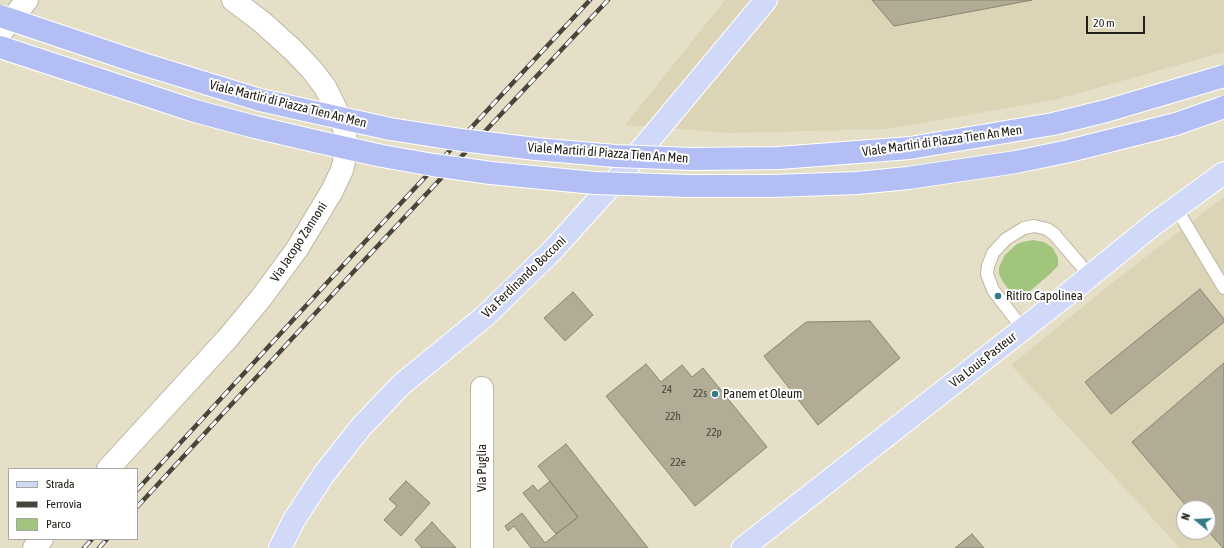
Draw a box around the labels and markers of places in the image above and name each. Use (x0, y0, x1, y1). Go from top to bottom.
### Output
place label: Ritiro Capolinea (1006, 288, 1083, 304)
marker: Ritiro Capolinea (993, 291, 1003, 301)
place label: Panem et Oleum (723, 386, 802, 402)
marker: Panem et Oleum (710, 389, 720, 399)

